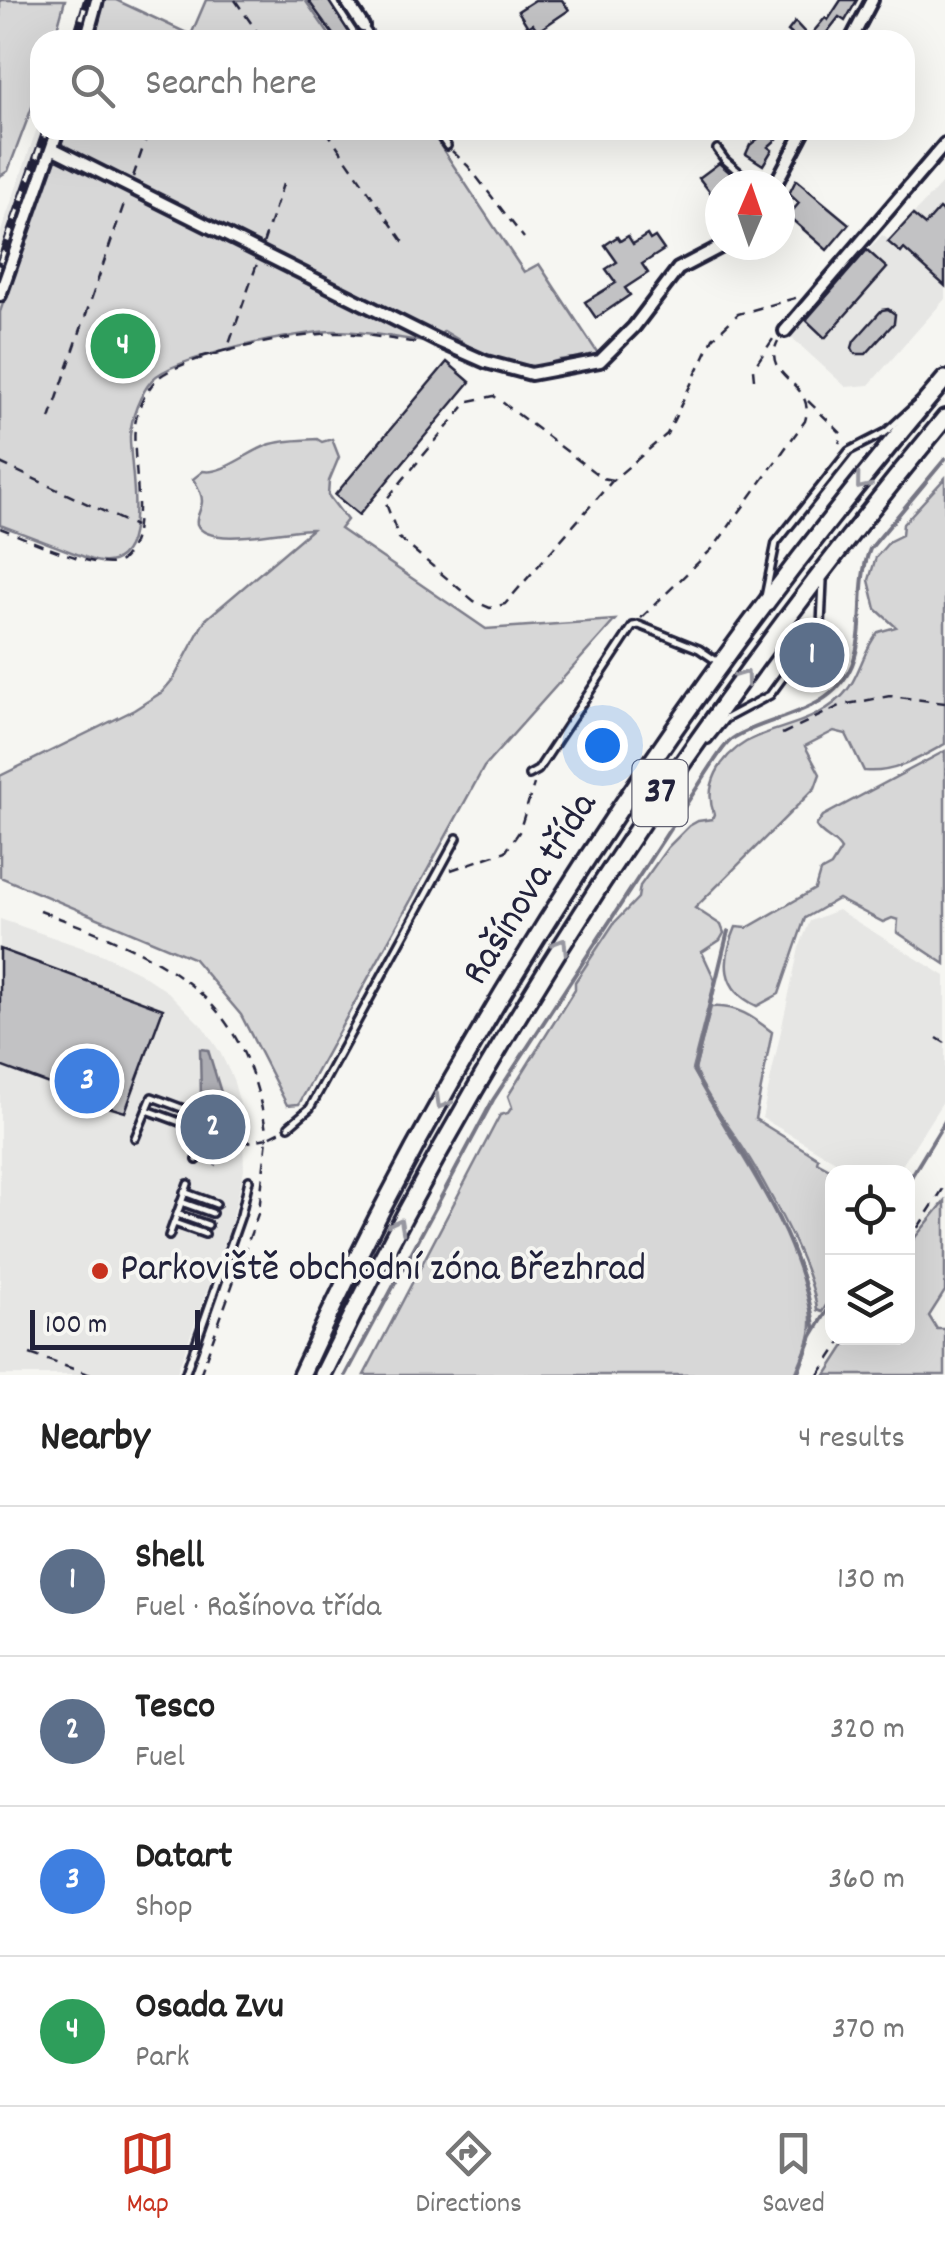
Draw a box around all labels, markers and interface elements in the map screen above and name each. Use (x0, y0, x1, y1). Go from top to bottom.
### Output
search box (30, 30, 915, 140)
icon: search (65, 58, 120, 113)
text: Search here (145, 58, 317, 113)
north arrow (705, 170, 795, 260)
pin: 4 (90, 308, 156, 384)
one-way arrow (856, 471, 874, 489)
pin: 1 (780, 618, 844, 692)
one-way arrow (732, 670, 750, 688)
your location (577, 720, 628, 771)
road number: 37 (632, 760, 688, 826)
street label: Rašínova třída (450, 781, 615, 998)
one-way arrow (549, 938, 568, 956)
pin: 3 (54, 1044, 120, 1118)
pin: 2 (180, 1090, 246, 1164)
one-way arrow (435, 1091, 454, 1109)
map controls (825, 1165, 915, 1345)
button: locate (825, 1165, 915, 1255)
one-way arrow (386, 1218, 405, 1236)
place label: Parkoviště obchodní zóna Březhrad (120, 1243, 646, 1300)
button: layers (825, 1255, 915, 1345)
marker: Parkoviště obchodní zóna Březhrad (89, 1260, 111, 1282)
scale bar (30, 1305, 200, 1350)
text: 100 m (45, 1307, 107, 1347)
text: Nearby (40, 1410, 150, 1470)
text: 4 results (798, 1417, 905, 1463)
text: Shell (135, 1531, 204, 1586)
text: 1 (69, 1558, 76, 1604)
text: 130 m (837, 1558, 905, 1604)
text: Fuel · Rašínova třída (135, 1586, 381, 1632)
text: Tesco (135, 1681, 215, 1736)
text: 2 (66, 1708, 79, 1754)
text: 320 m (830, 1708, 905, 1754)
text: Fuel (135, 1736, 185, 1782)
text: Datart (135, 1831, 232, 1886)
text: 3 (65, 1858, 80, 1904)
text: 360 m (828, 1858, 905, 1904)
text: Shop (135, 1886, 193, 1932)
text: Osada Zvu (135, 1981, 284, 2036)
text: 4 (66, 2008, 79, 2054)
text: 370 m (832, 2008, 905, 2054)
text: Park (135, 2036, 190, 2082)
tab: Map (120, 2126, 175, 2226)
tab: Directions (416, 2126, 522, 2226)
tab: Saved (762, 2126, 825, 2226)

